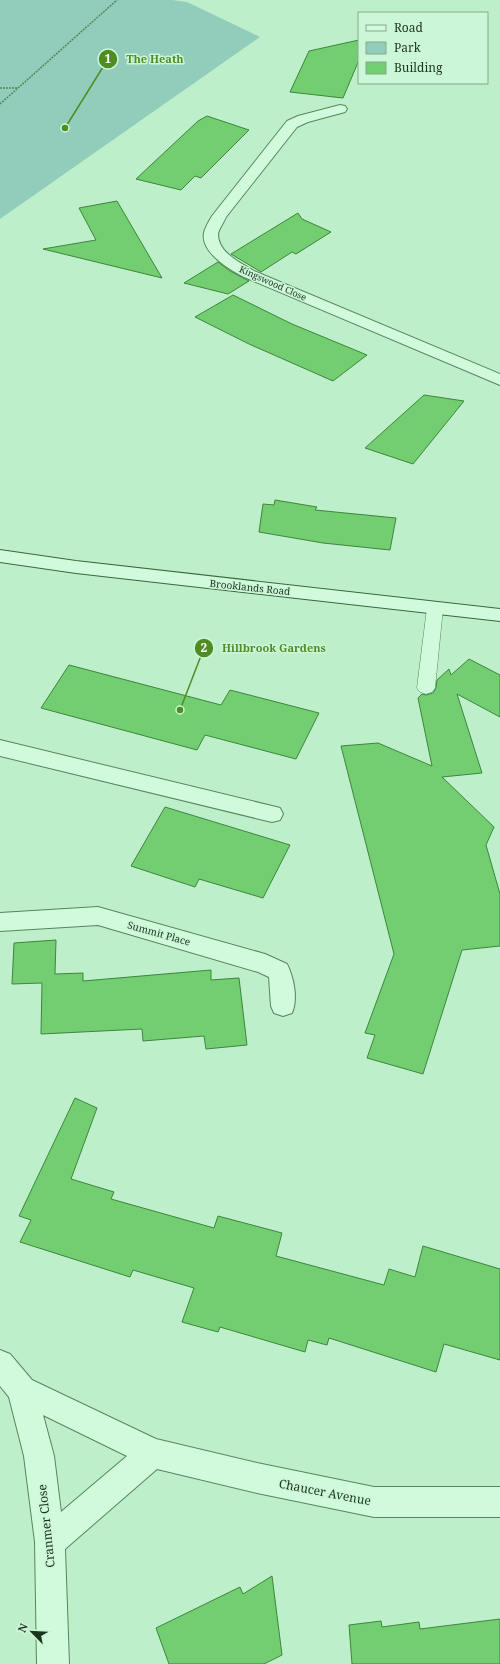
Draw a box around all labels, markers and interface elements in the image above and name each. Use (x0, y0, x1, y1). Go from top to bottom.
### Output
legend (358, 12, 488, 84)
text: Road (394, 19, 424, 36)
text: Park (394, 39, 422, 56)
callout: The Heath (98, 48, 192, 71)
text: 1 (105, 50, 112, 67)
text: The Heath (126, 51, 184, 66)
text: Building (394, 59, 443, 76)
street label: Kingswood Close (237, 262, 309, 304)
street label: Brooklands Road (209, 576, 291, 598)
callout: Hillbrook Gardens (194, 637, 334, 660)
text: 2 (201, 639, 208, 656)
text: Hillbrook Gardens (222, 640, 326, 655)
street label: Summit Place (126, 917, 192, 949)
street label: Chaucer Avenue (278, 1475, 372, 1509)
street label: Cranmer Close (33, 1484, 59, 1568)
north arrow (12, 1612, 52, 1652)
text: N (14, 1620, 31, 1635)

